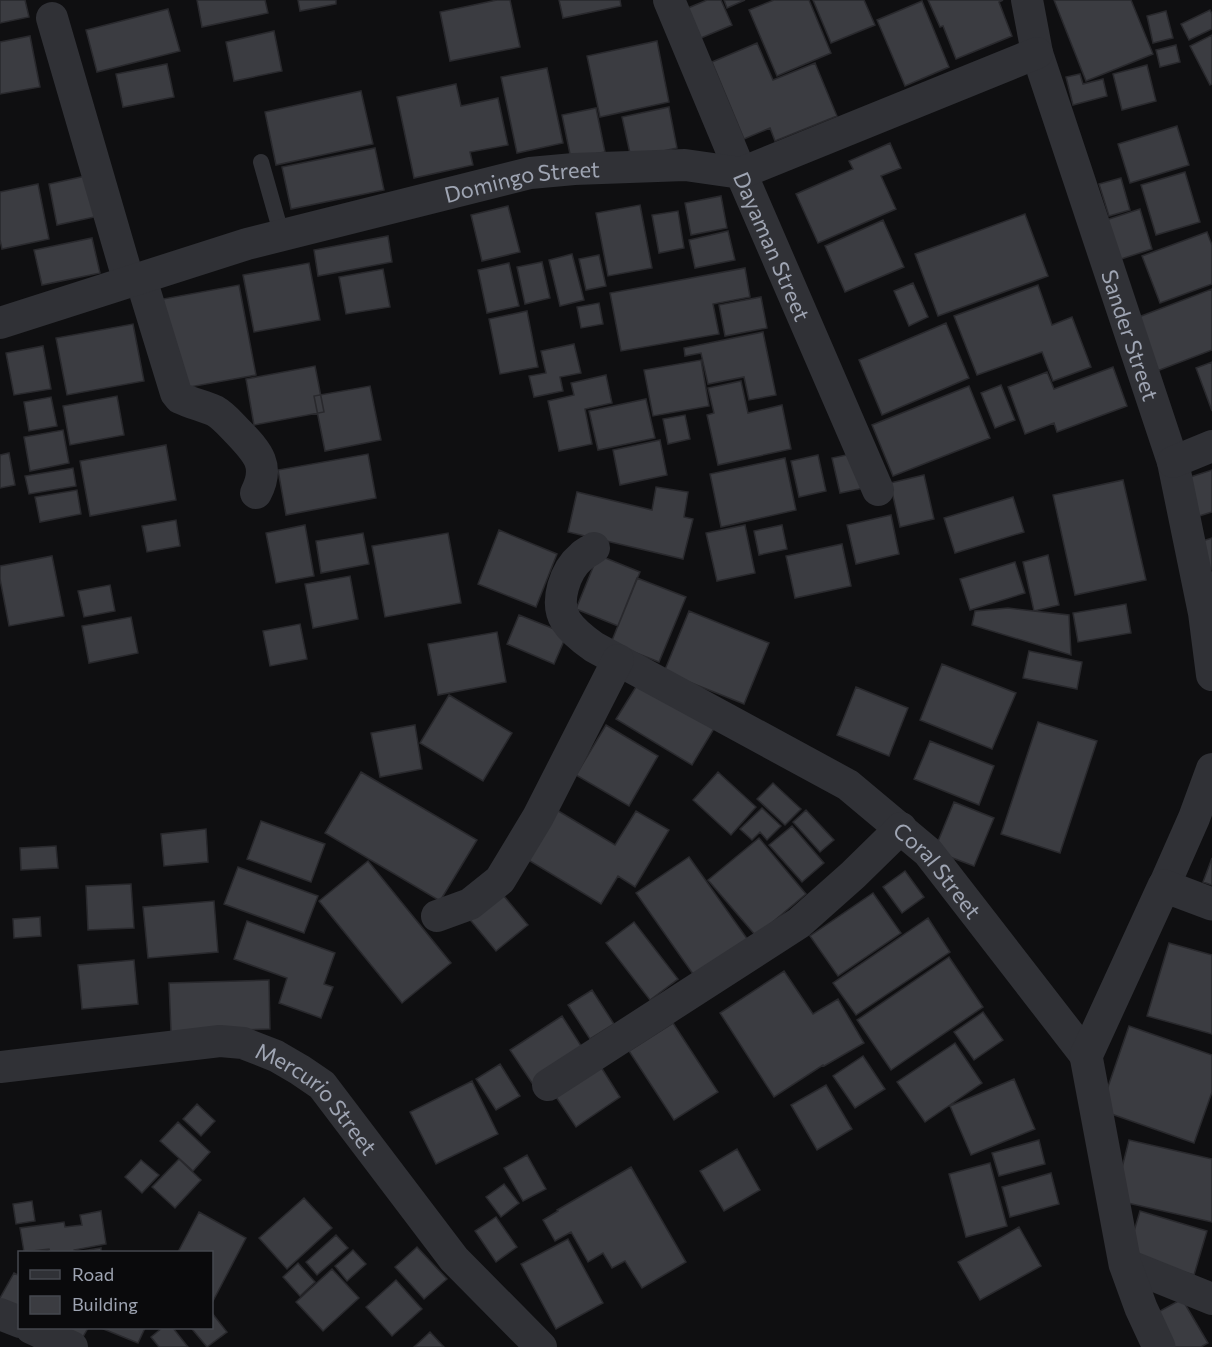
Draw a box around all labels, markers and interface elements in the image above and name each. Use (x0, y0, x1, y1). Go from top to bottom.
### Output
street label: Domingo Street (441, 155, 600, 208)
street label: Dayaman Street (728, 167, 817, 325)
street label: Sander Street (1096, 266, 1165, 404)
street label: Coral Street (888, 816, 988, 924)
street label: Mercurio Street (252, 1036, 383, 1160)
legend (18, 1251, 213, 1329)
text: Road (72, 1263, 114, 1285)
text: Building (72, 1293, 138, 1315)

